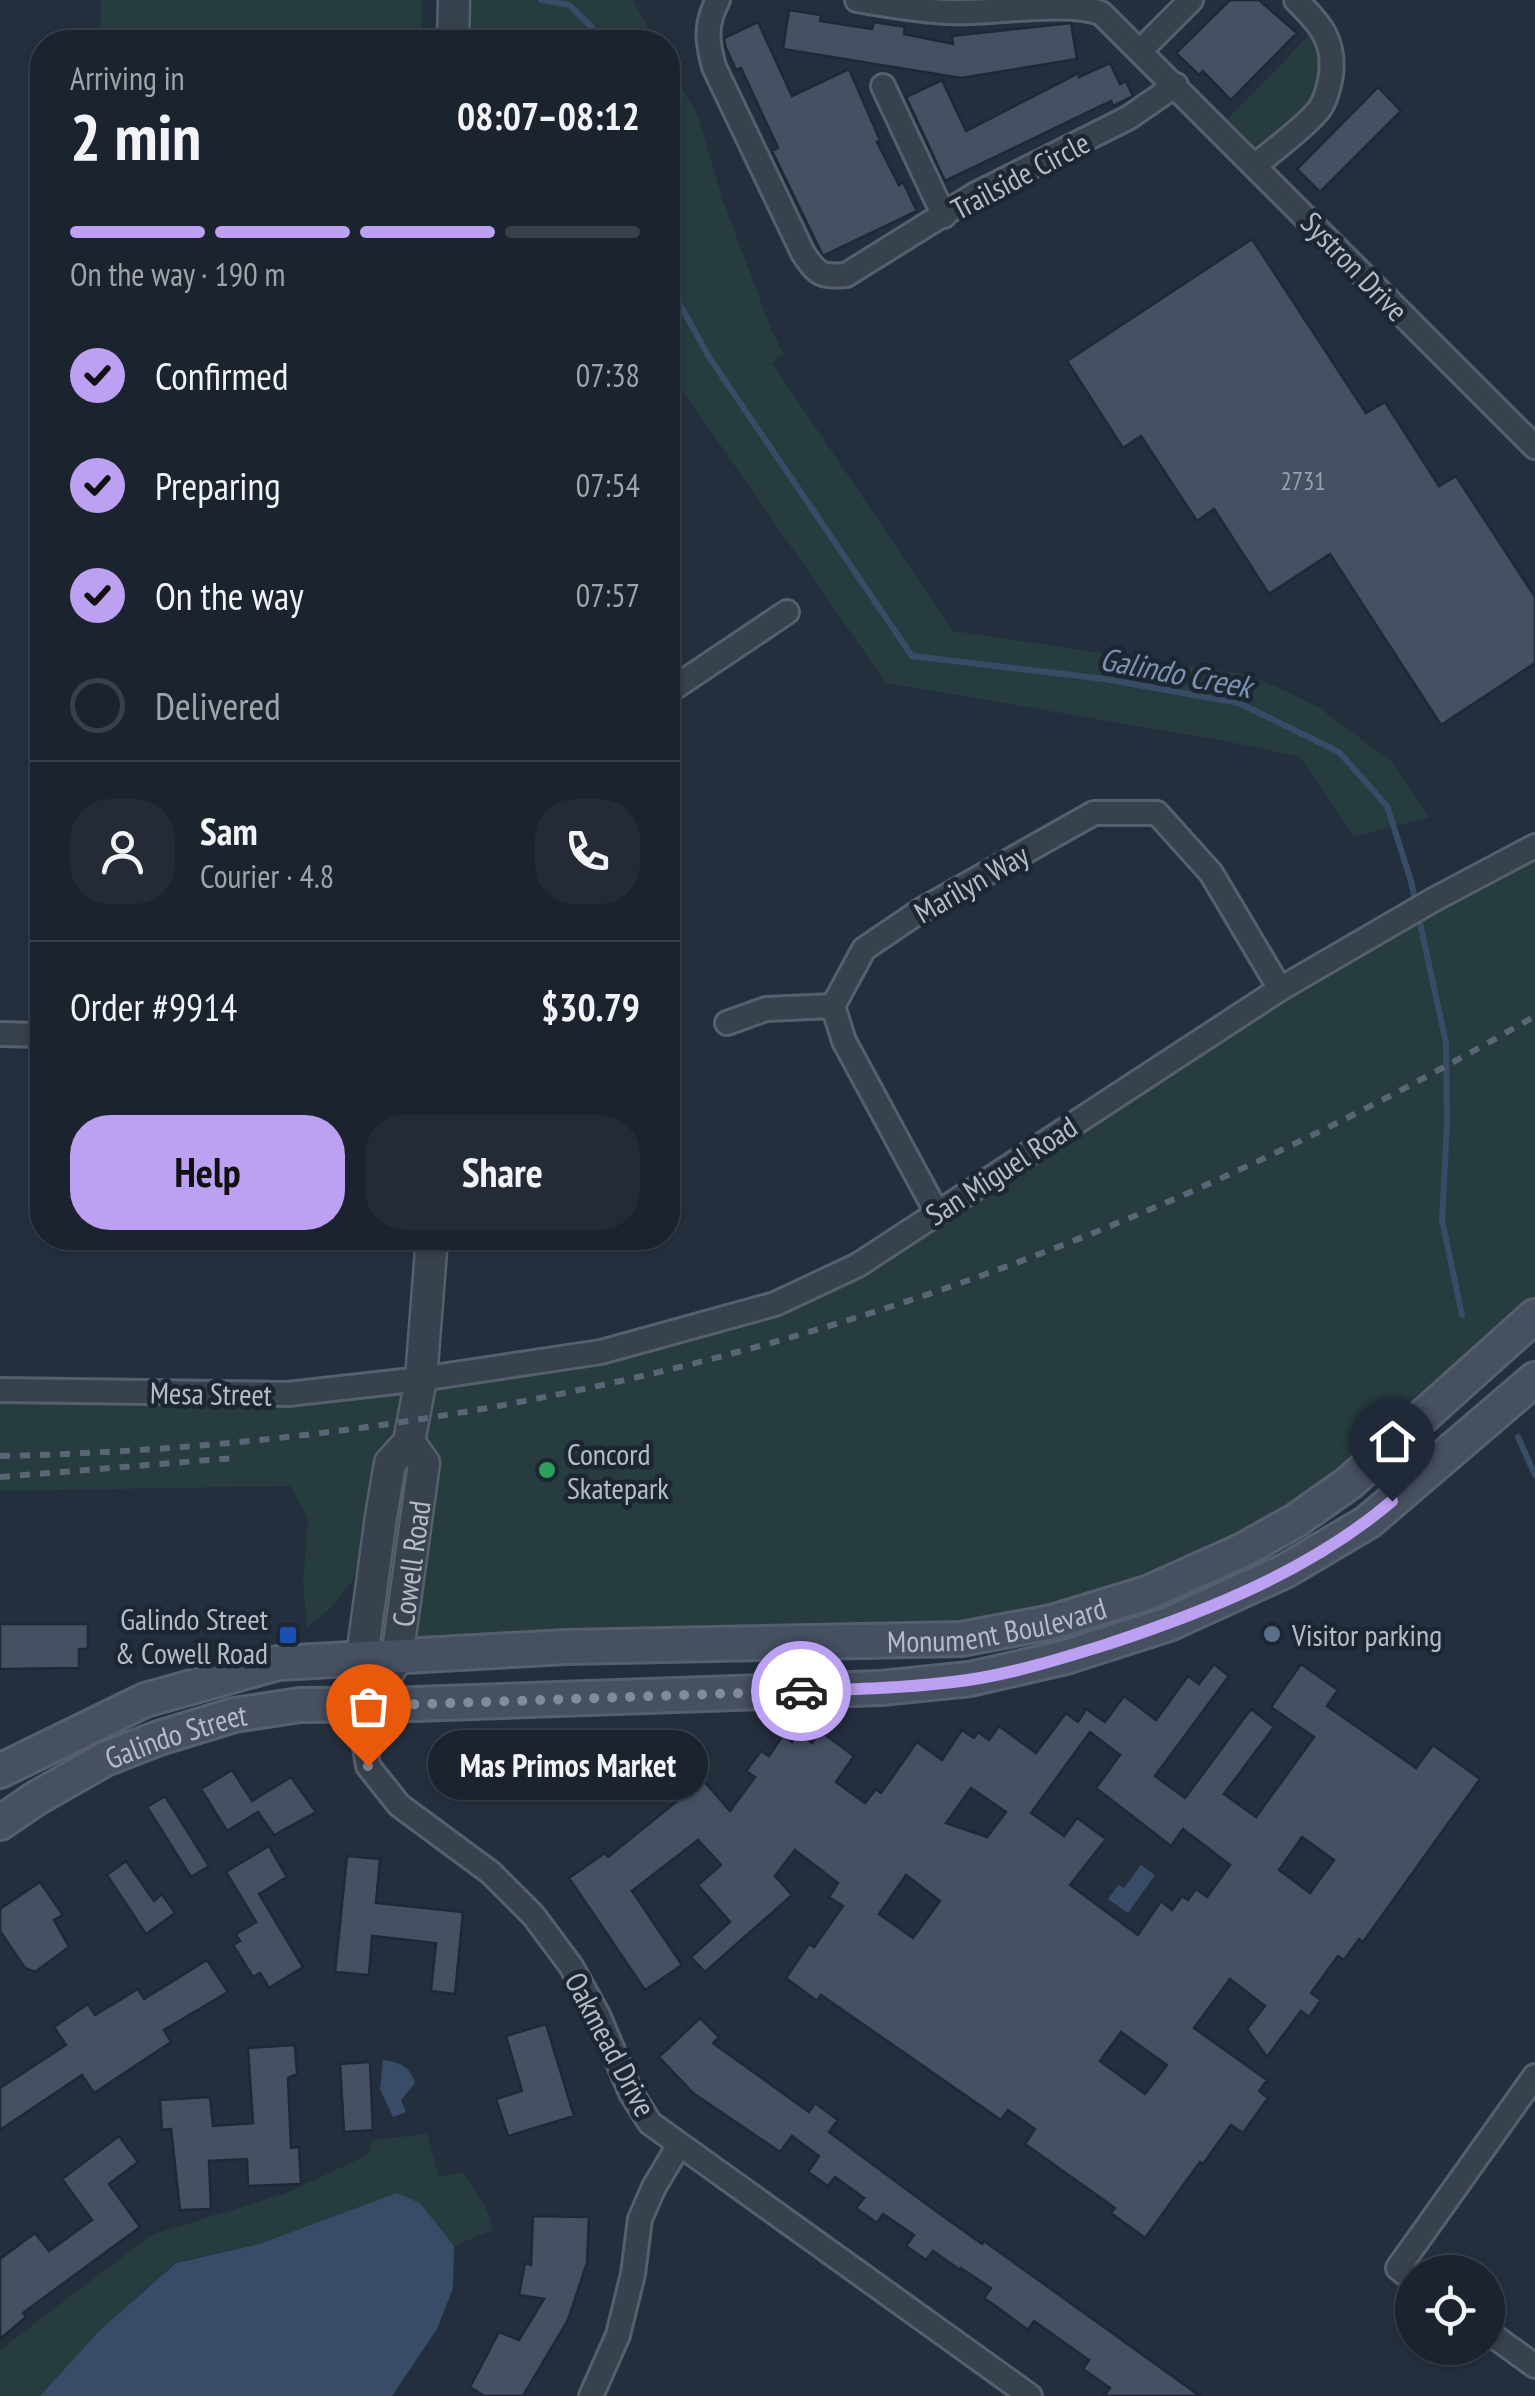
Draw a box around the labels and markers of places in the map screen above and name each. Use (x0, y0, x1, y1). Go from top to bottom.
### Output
pin (1350, 1399, 1435, 1502)
place label: Concord Skatepark (567, 1434, 669, 1507)
marker: Concord Skatepark (536, 1459, 558, 1481)
place label: Galindo Street & Cowell Road (115, 1599, 269, 1672)
place label: Visitor parking (1291, 1615, 1442, 1654)
marker: Visitor parking (1261, 1623, 1283, 1645)
marker: Galindo Street & Cowell Road (277, 1624, 299, 1646)
pin (326, 1664, 411, 1767)
callout: Mas Primos Market (428, 1731, 708, 1801)

